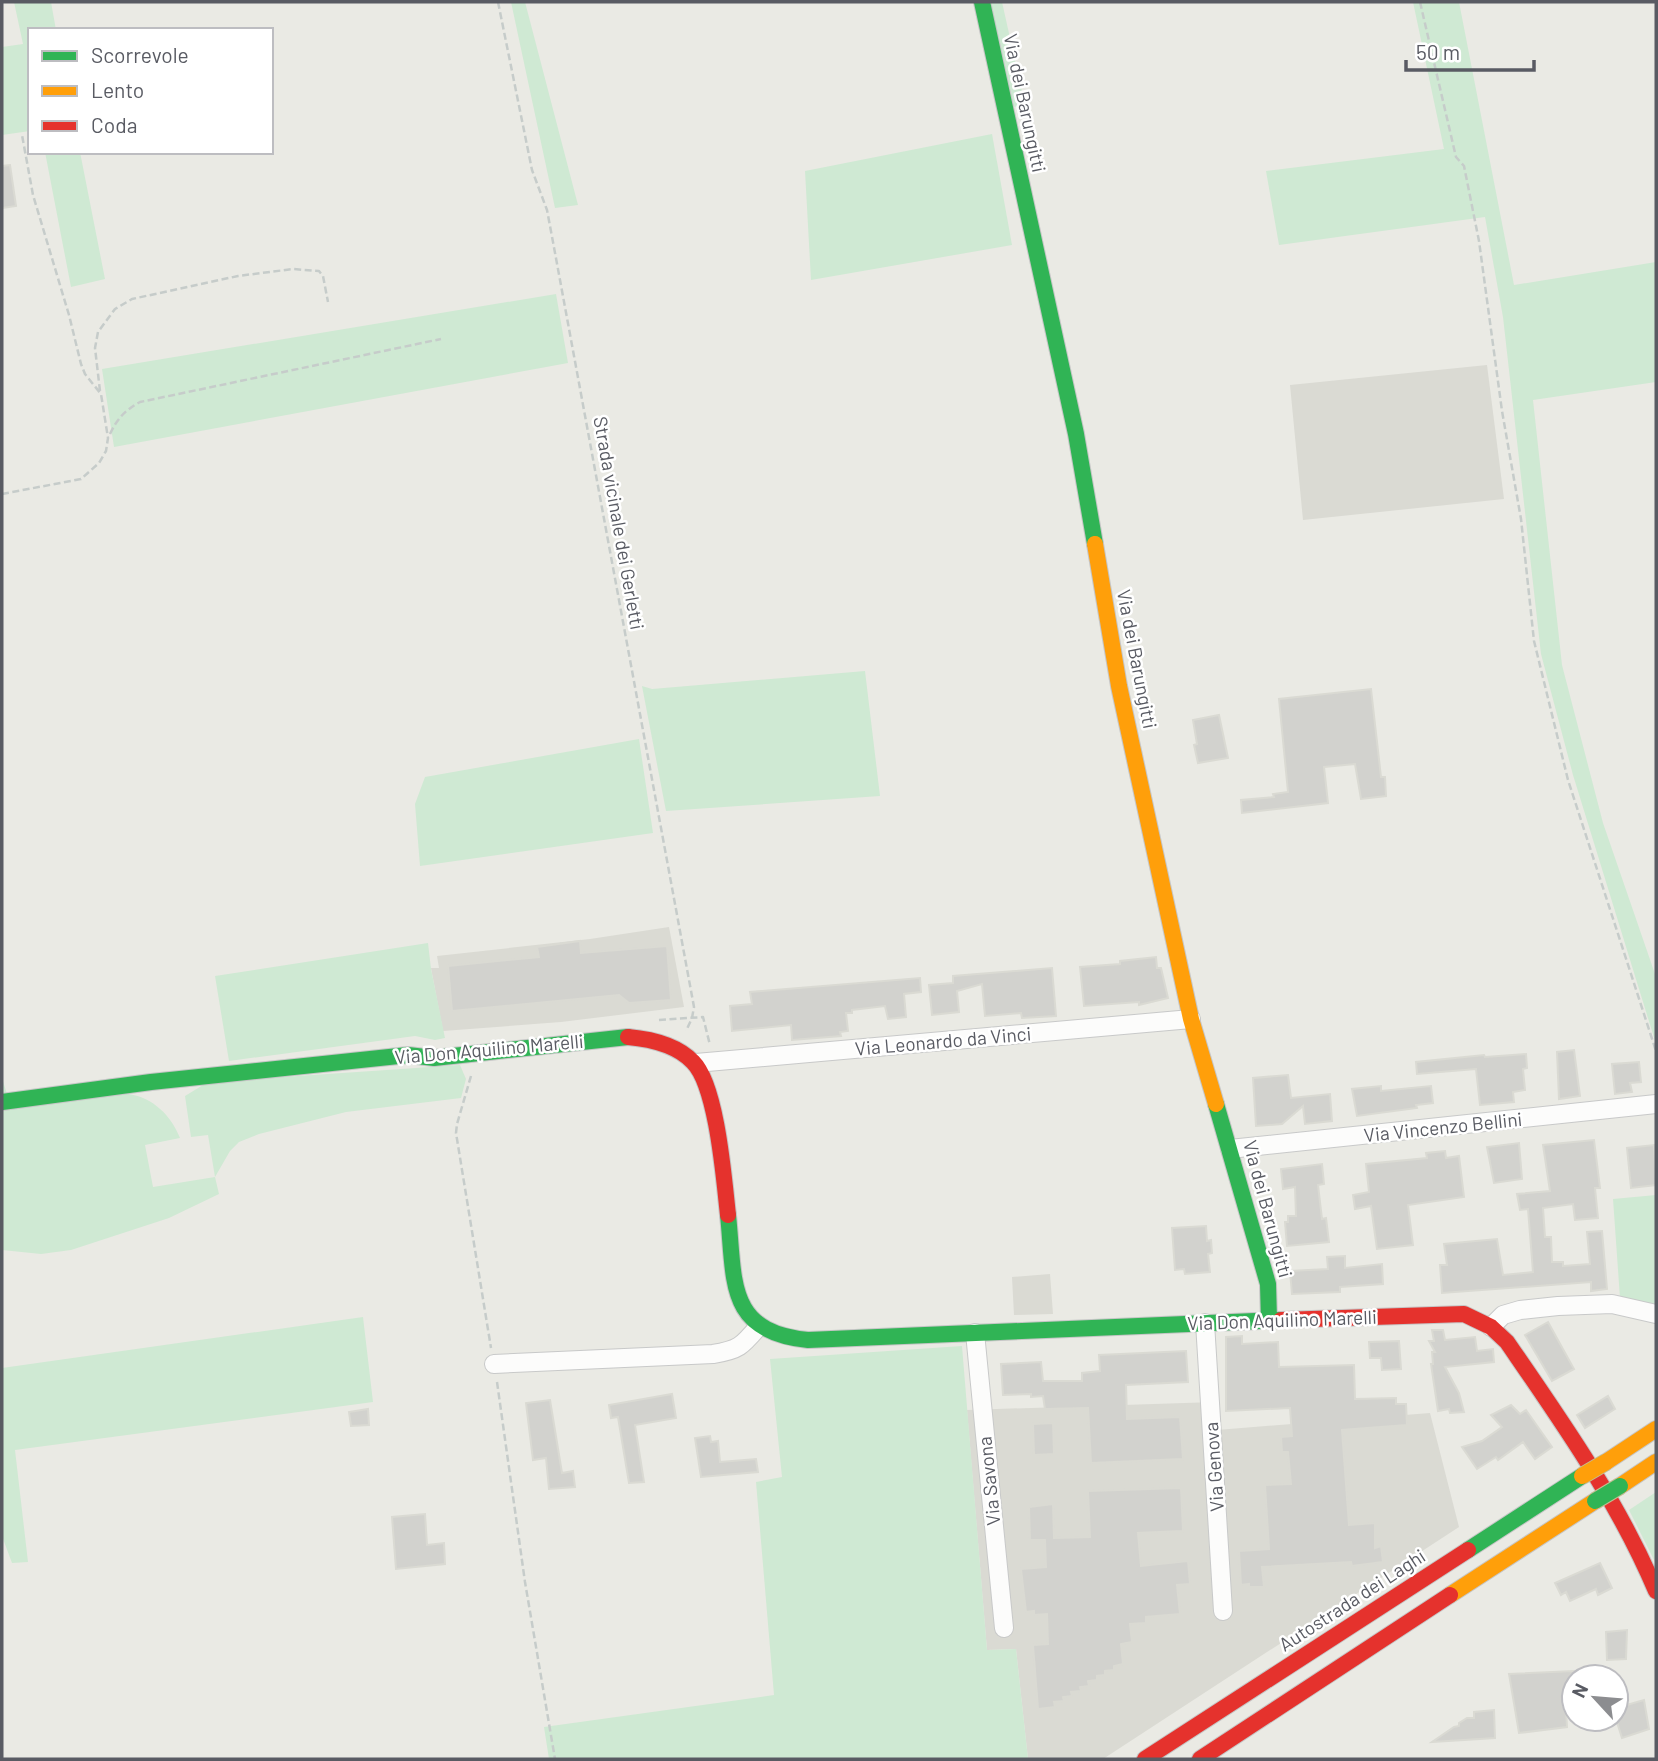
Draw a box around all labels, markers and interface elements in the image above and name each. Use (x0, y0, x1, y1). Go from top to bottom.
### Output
legend (28, 28, 273, 154)
scale bar (1406, 28, 1534, 72)
street label: Via dei Barungitti (1000, 31, 1051, 174)
text: 50 m (1416, 39, 1460, 64)
text: Scorrevole (91, 42, 189, 67)
text: Lento (91, 77, 144, 102)
text: Coda (91, 112, 137, 137)
street label: Strada vicinale dei Gerletti (589, 414, 650, 631)
street label: Via dei Barungitti (1113, 587, 1162, 730)
street label: Via Leonardo da Vinci (854, 1021, 1032, 1060)
street label: Via Don Aquilino Marelli (393, 1029, 584, 1068)
street label: Via Vincenzo Bellini (1363, 1107, 1523, 1146)
street label: Via dei Barungitti (1239, 1138, 1298, 1280)
street label: Via Don Aquilino Marelli (1187, 1305, 1377, 1334)
street label: Via Genova (1199, 1421, 1228, 1513)
street label: Via Savona (972, 1435, 1005, 1527)
street label: Autostrada dei Laghi (1274, 1544, 1429, 1656)
north arrow (1560, 1663, 1630, 1733)
text: N (1566, 1680, 1592, 1701)

